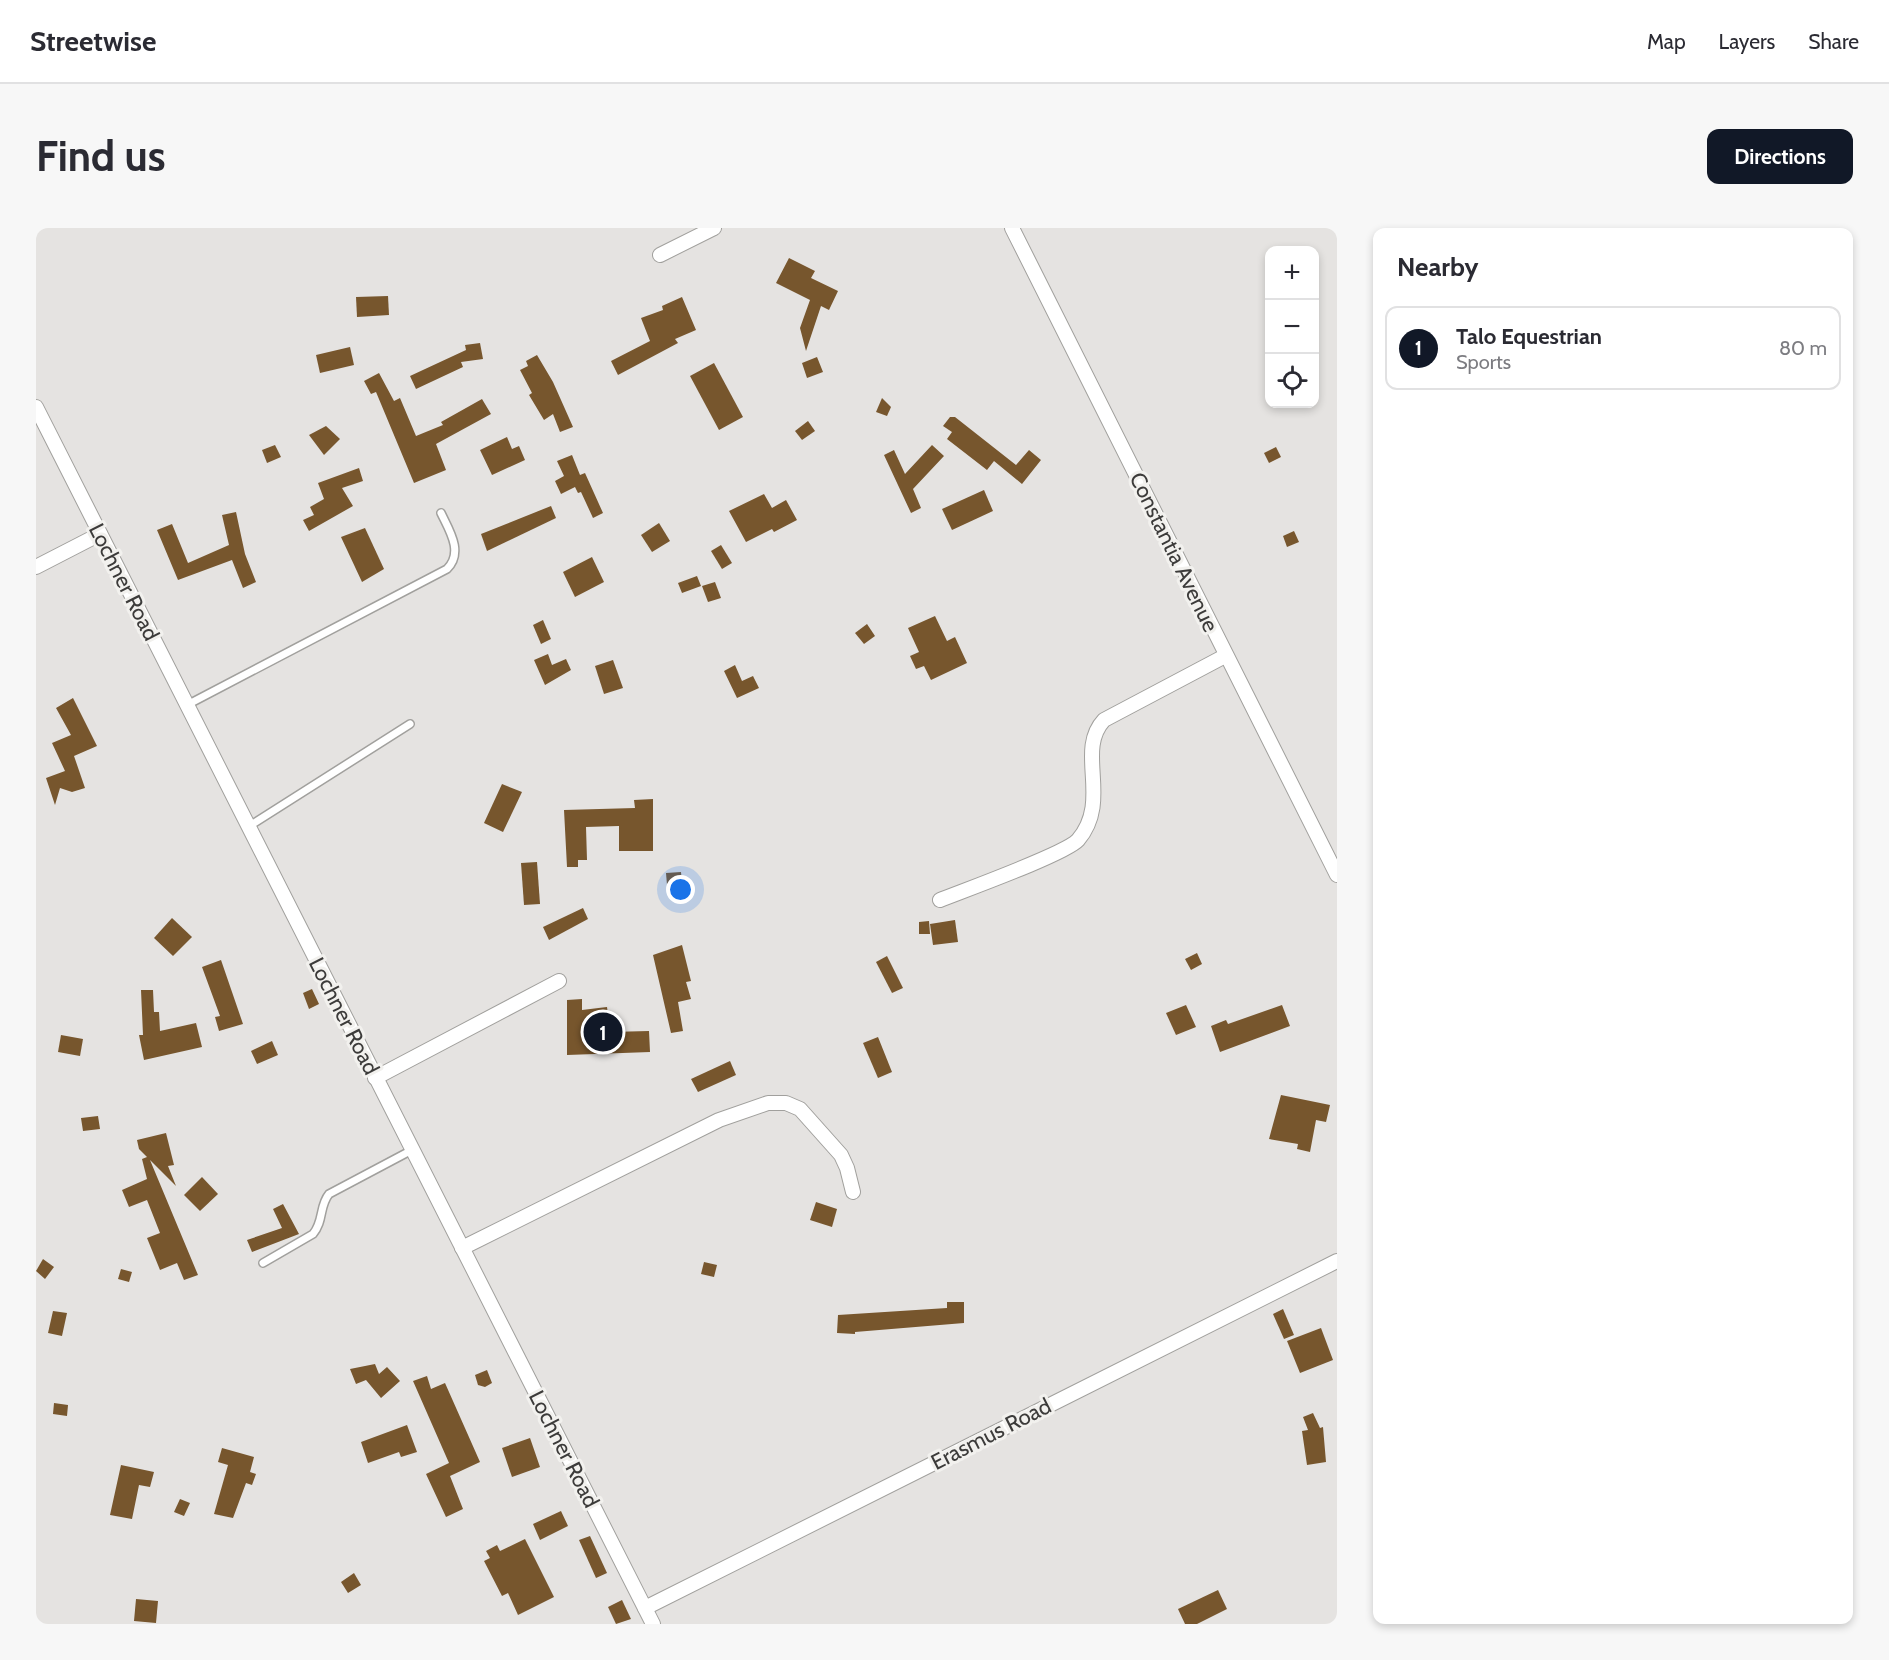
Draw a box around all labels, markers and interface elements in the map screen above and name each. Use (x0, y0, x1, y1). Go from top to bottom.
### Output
text: Streetwise (30, 24, 156, 58)
text: Map (1647, 29, 1686, 54)
text: Layers (1719, 29, 1775, 54)
text: Share (1808, 29, 1859, 54)
button: Directions (1707, 129, 1853, 184)
text: Find us (36, 130, 165, 182)
map controls (1265, 246, 1319, 408)
button: + (1265, 246, 1319, 300)
text: Nearby (1397, 251, 1478, 283)
button: − (1265, 300, 1319, 354)
text: Talo Equestrian (1456, 323, 1602, 350)
text: 1 (1415, 336, 1422, 360)
text: 80 m (1779, 336, 1827, 360)
text: Sports (1456, 350, 1511, 374)
button: locate (1265, 354, 1319, 408)
street label: Constantia Avenue (1124, 468, 1224, 636)
street label: Lochner Road (83, 519, 165, 645)
your location (666, 875, 695, 904)
street label: Lochner Road (303, 953, 385, 1079)
pin: 1 (584, 1010, 622, 1054)
street label: Lochner Road (523, 1386, 605, 1512)
street label: Erasmus Road (926, 1392, 1056, 1476)

